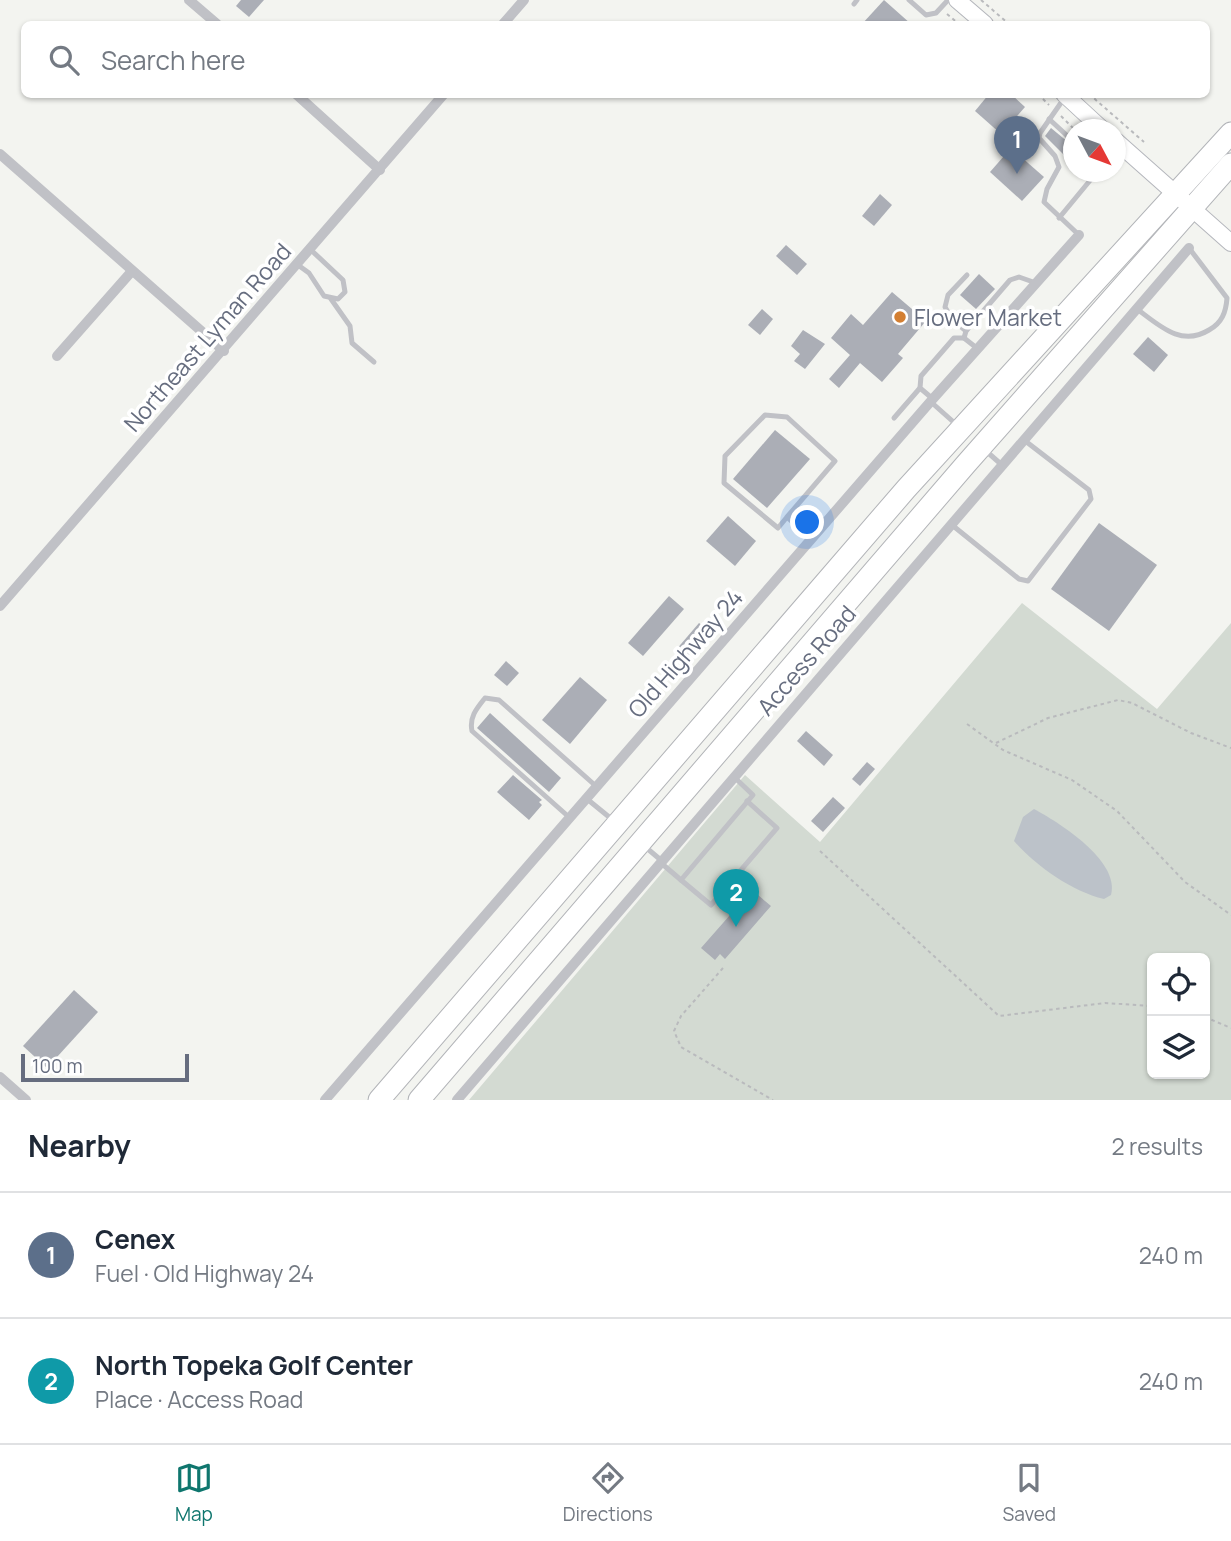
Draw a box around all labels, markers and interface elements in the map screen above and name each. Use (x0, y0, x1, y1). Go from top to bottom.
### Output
search box (21, 21, 1210, 98)
icon: search (45, 41, 83, 79)
text: Search here (101, 42, 246, 78)
pin: 1 (994, 116, 1040, 174)
north arrow (1063, 119, 1126, 182)
street label: Northeast Lyman Road (116, 236, 298, 438)
place label: Flower Market (914, 301, 1062, 333)
marker: Flower Market (892, 309, 908, 325)
your location (790, 505, 824, 539)
street label: Old Highway 24 (620, 582, 750, 724)
street label: Access Road (749, 598, 863, 722)
pin: 2 (713, 869, 759, 927)
map controls (1147, 953, 1210, 1079)
button: locate (1147, 953, 1210, 1016)
button: layers (1147, 1016, 1210, 1079)
scale bar (21, 1051, 189, 1083)
text: 100 m (32, 1053, 83, 1079)
text: Nearby (28, 1125, 131, 1166)
text: 2 results (1111, 1130, 1203, 1162)
text: Cenex (95, 1221, 175, 1257)
text: 1 (46, 1239, 56, 1271)
text: 240 m (1139, 1239, 1203, 1271)
text: Fuel · Old Highway 24 (95, 1257, 314, 1289)
text: North Topeka Golf Center (95, 1347, 413, 1383)
text: 2 (44, 1365, 58, 1397)
text: 240 m (1139, 1365, 1203, 1397)
text: Place · Access Road (95, 1383, 303, 1415)
tab: Map (175, 1459, 213, 1527)
tab: Directions (563, 1459, 653, 1527)
tab: Saved (1003, 1459, 1056, 1527)

